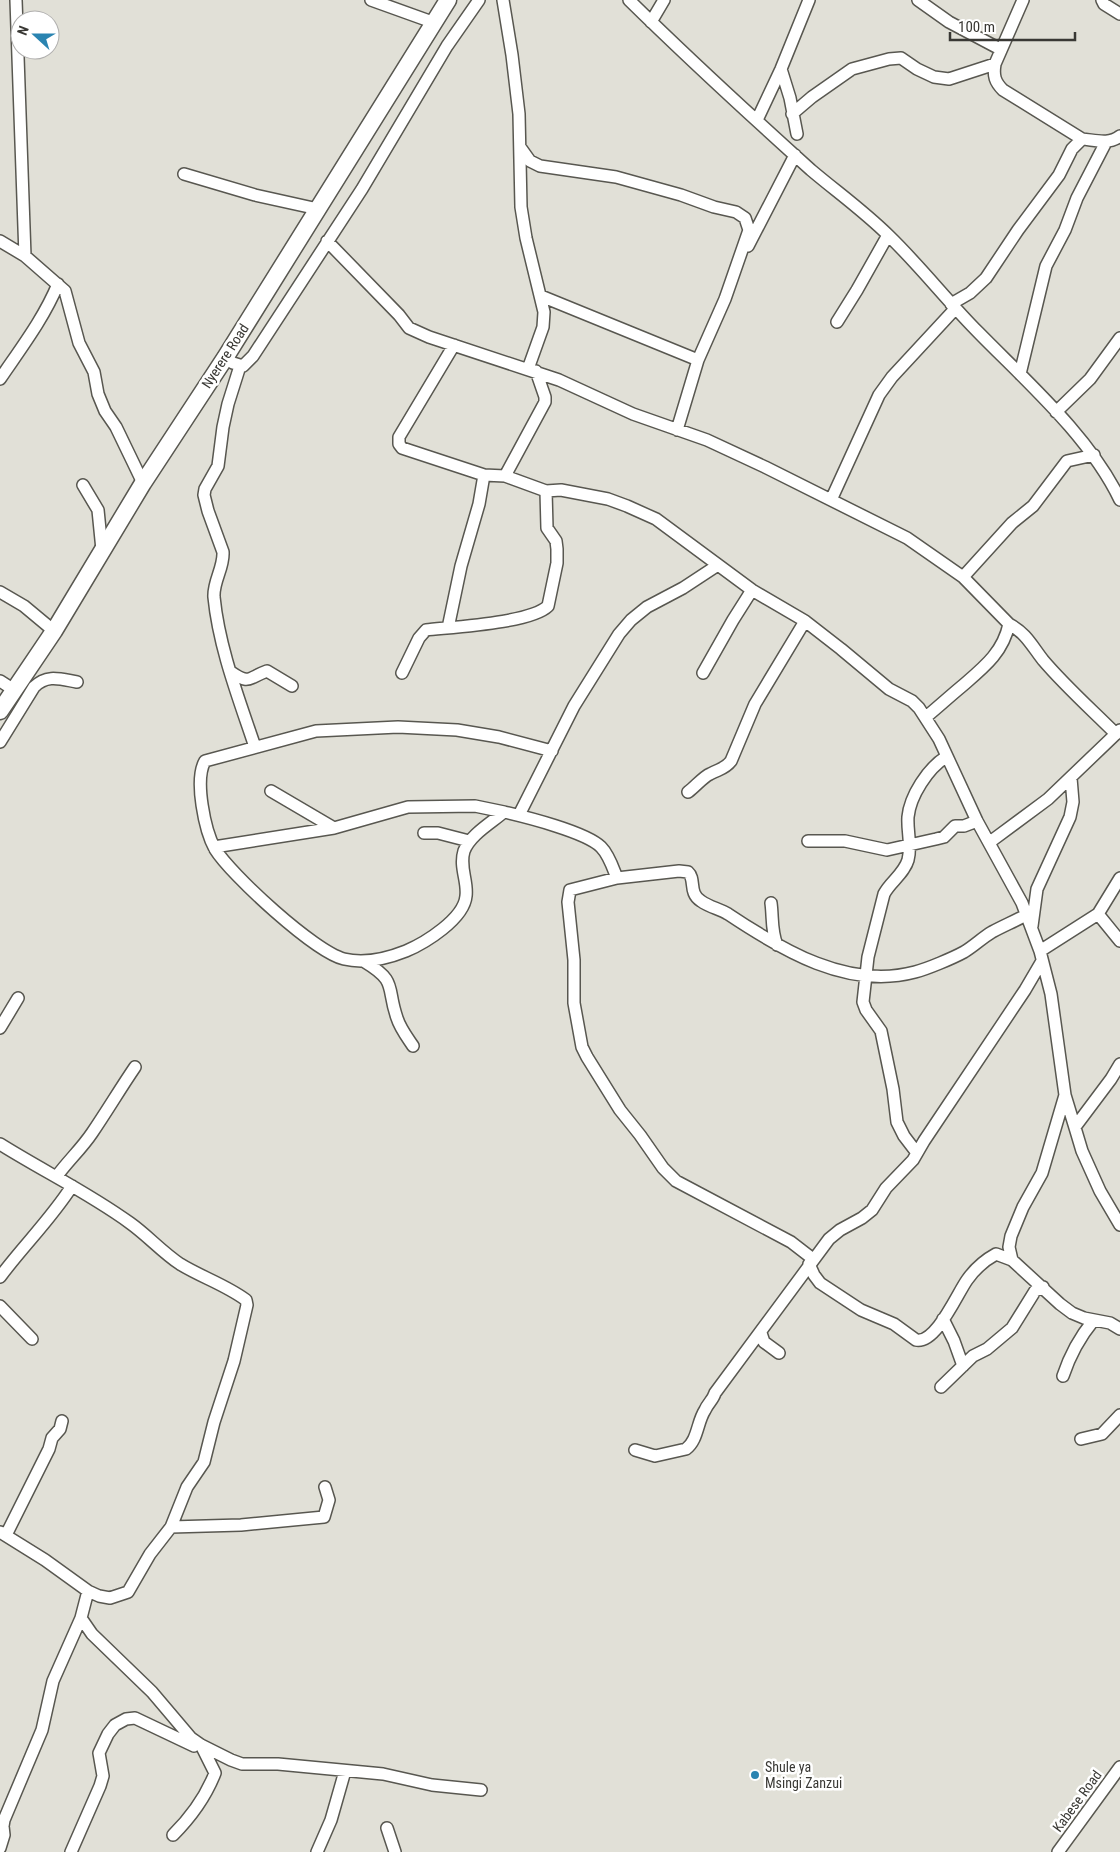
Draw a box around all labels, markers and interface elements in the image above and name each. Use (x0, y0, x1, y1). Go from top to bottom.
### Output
north arrow (10, 10, 60, 60)
scale bar (950, 10, 1075, 42)
text: 100 m (958, 18, 995, 36)
text: N (14, 23, 32, 37)
street label: Nyerere Road (198, 321, 252, 391)
place label: Shule ya Msingi Zanzui (765, 1759, 842, 1791)
street label: Kabese Road (1049, 1767, 1105, 1835)
marker: Shule ya Msingi Zanzui (749, 1769, 761, 1781)

